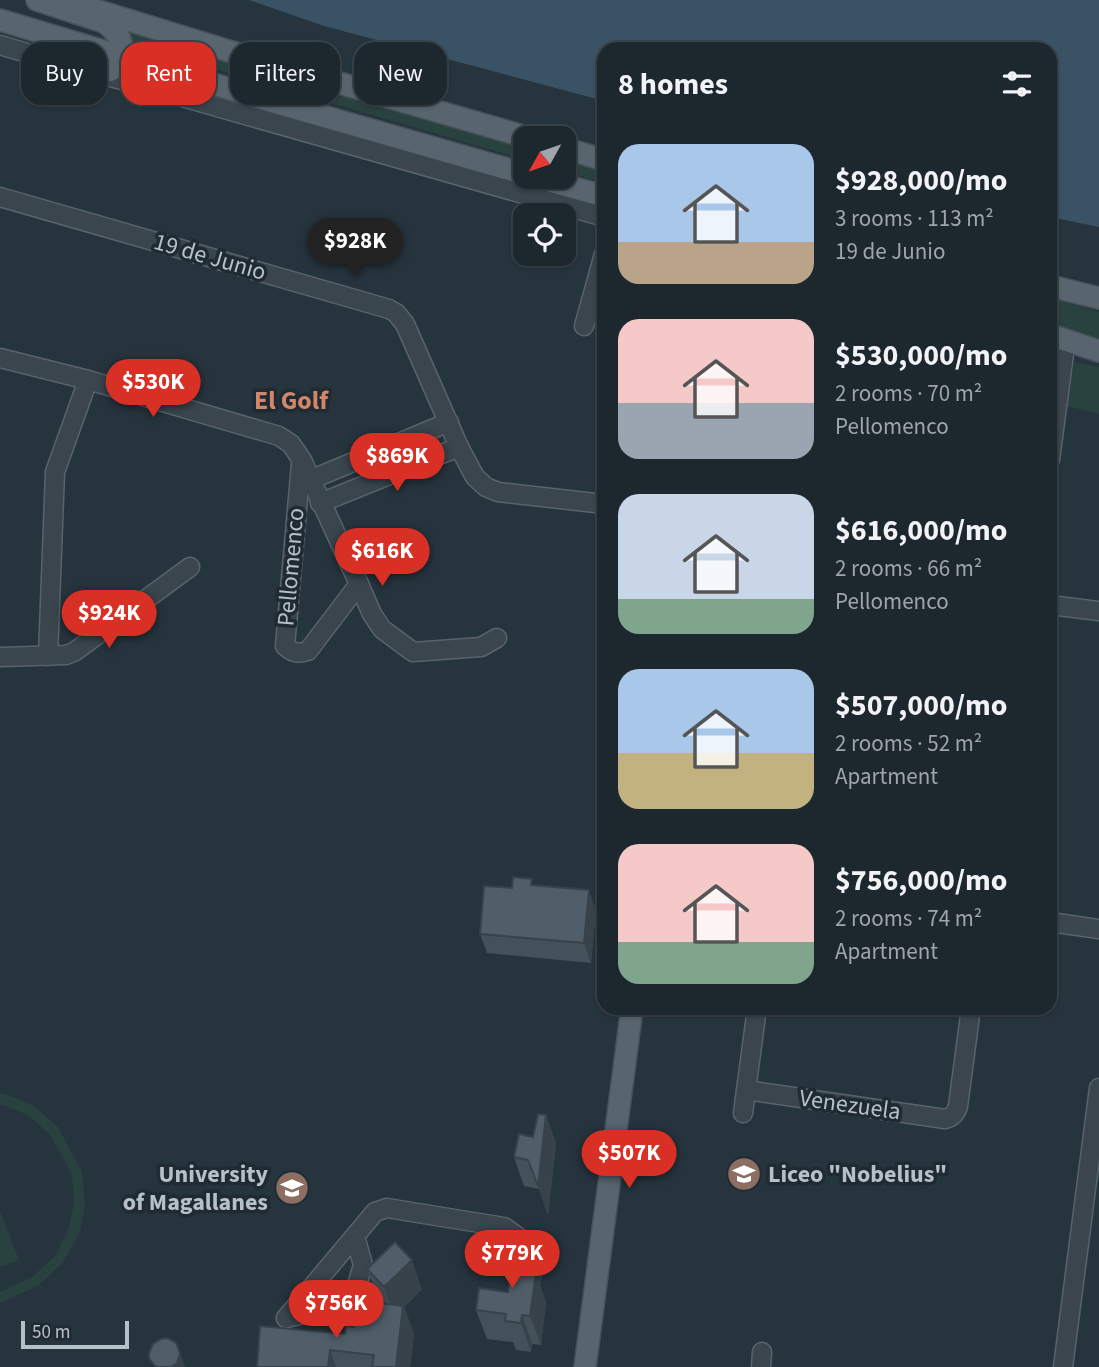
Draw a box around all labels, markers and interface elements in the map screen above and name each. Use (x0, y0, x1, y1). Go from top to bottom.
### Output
chip: Buy (21, 42, 107, 105)
chip: Rent (121, 42, 216, 105)
chip: Filters (230, 42, 340, 105)
chip: New (354, 42, 447, 105)
text: 8 homes (618, 63, 728, 106)
icon: filters (998, 65, 1036, 103)
north arrow (513, 126, 576, 189)
map controls (513, 126, 576, 266)
text: $928,000/mo (835, 159, 1007, 202)
icon: home (674, 172, 758, 256)
text: 3 rooms · 113 m² (835, 202, 994, 235)
button: locate (513, 203, 576, 266)
pin: $928K (306, 218, 404, 278)
street label: 19 de Junio (150, 224, 270, 290)
text: $928K (324, 224, 386, 257)
text: 19 de Junio (835, 235, 945, 268)
text: $530,000/mo (835, 334, 1007, 377)
icon: home (674, 347, 758, 431)
pin: $530K (104, 360, 202, 419)
text: $530K (122, 365, 184, 398)
text: 2 rooms · 70 m² (835, 377, 982, 410)
district label: El Golf (254, 382, 329, 419)
text: Pellomenco (835, 410, 949, 443)
pin: $869K (348, 434, 446, 493)
text: $869K (366, 439, 428, 472)
street label: Pellomenco (268, 506, 314, 628)
text: $616,000/mo (835, 509, 1007, 552)
icon: home (674, 522, 758, 606)
pin: $616K (333, 528, 431, 588)
text: $616K (351, 534, 413, 567)
text: 2 rooms · 66 m² (835, 552, 982, 585)
text: Pellomenco (835, 585, 949, 618)
pin: $924K (60, 590, 158, 650)
text: $924K (78, 596, 140, 629)
text: $507,000/mo (835, 684, 1007, 727)
icon: home (674, 697, 758, 781)
text: 2 rooms · 52 m² (835, 727, 982, 760)
text: Apartment (835, 760, 938, 793)
text: $756,000/mo (835, 859, 1007, 902)
icon: home (674, 872, 758, 956)
text: 2 rooms · 74 m² (835, 902, 982, 935)
text: Apartment (835, 935, 938, 968)
street label: Venezuela (797, 1081, 903, 1129)
pin: $507K (580, 1130, 678, 1190)
text: $507K (598, 1136, 660, 1169)
school or university icon: Liceo "Nobelius" (725, 1155, 763, 1193)
place label: University of Magallanes (123, 1157, 268, 1220)
place label: Liceo "Nobelius" (768, 1157, 947, 1192)
school or university icon: University of Magallanes (273, 1169, 311, 1207)
pin: $779K (463, 1230, 561, 1290)
text: $779K (481, 1236, 543, 1269)
pin: $756K (287, 1280, 385, 1340)
text: $756K (305, 1286, 367, 1319)
scale bar (21, 1318, 130, 1350)
text: 50 m (32, 1319, 70, 1346)

